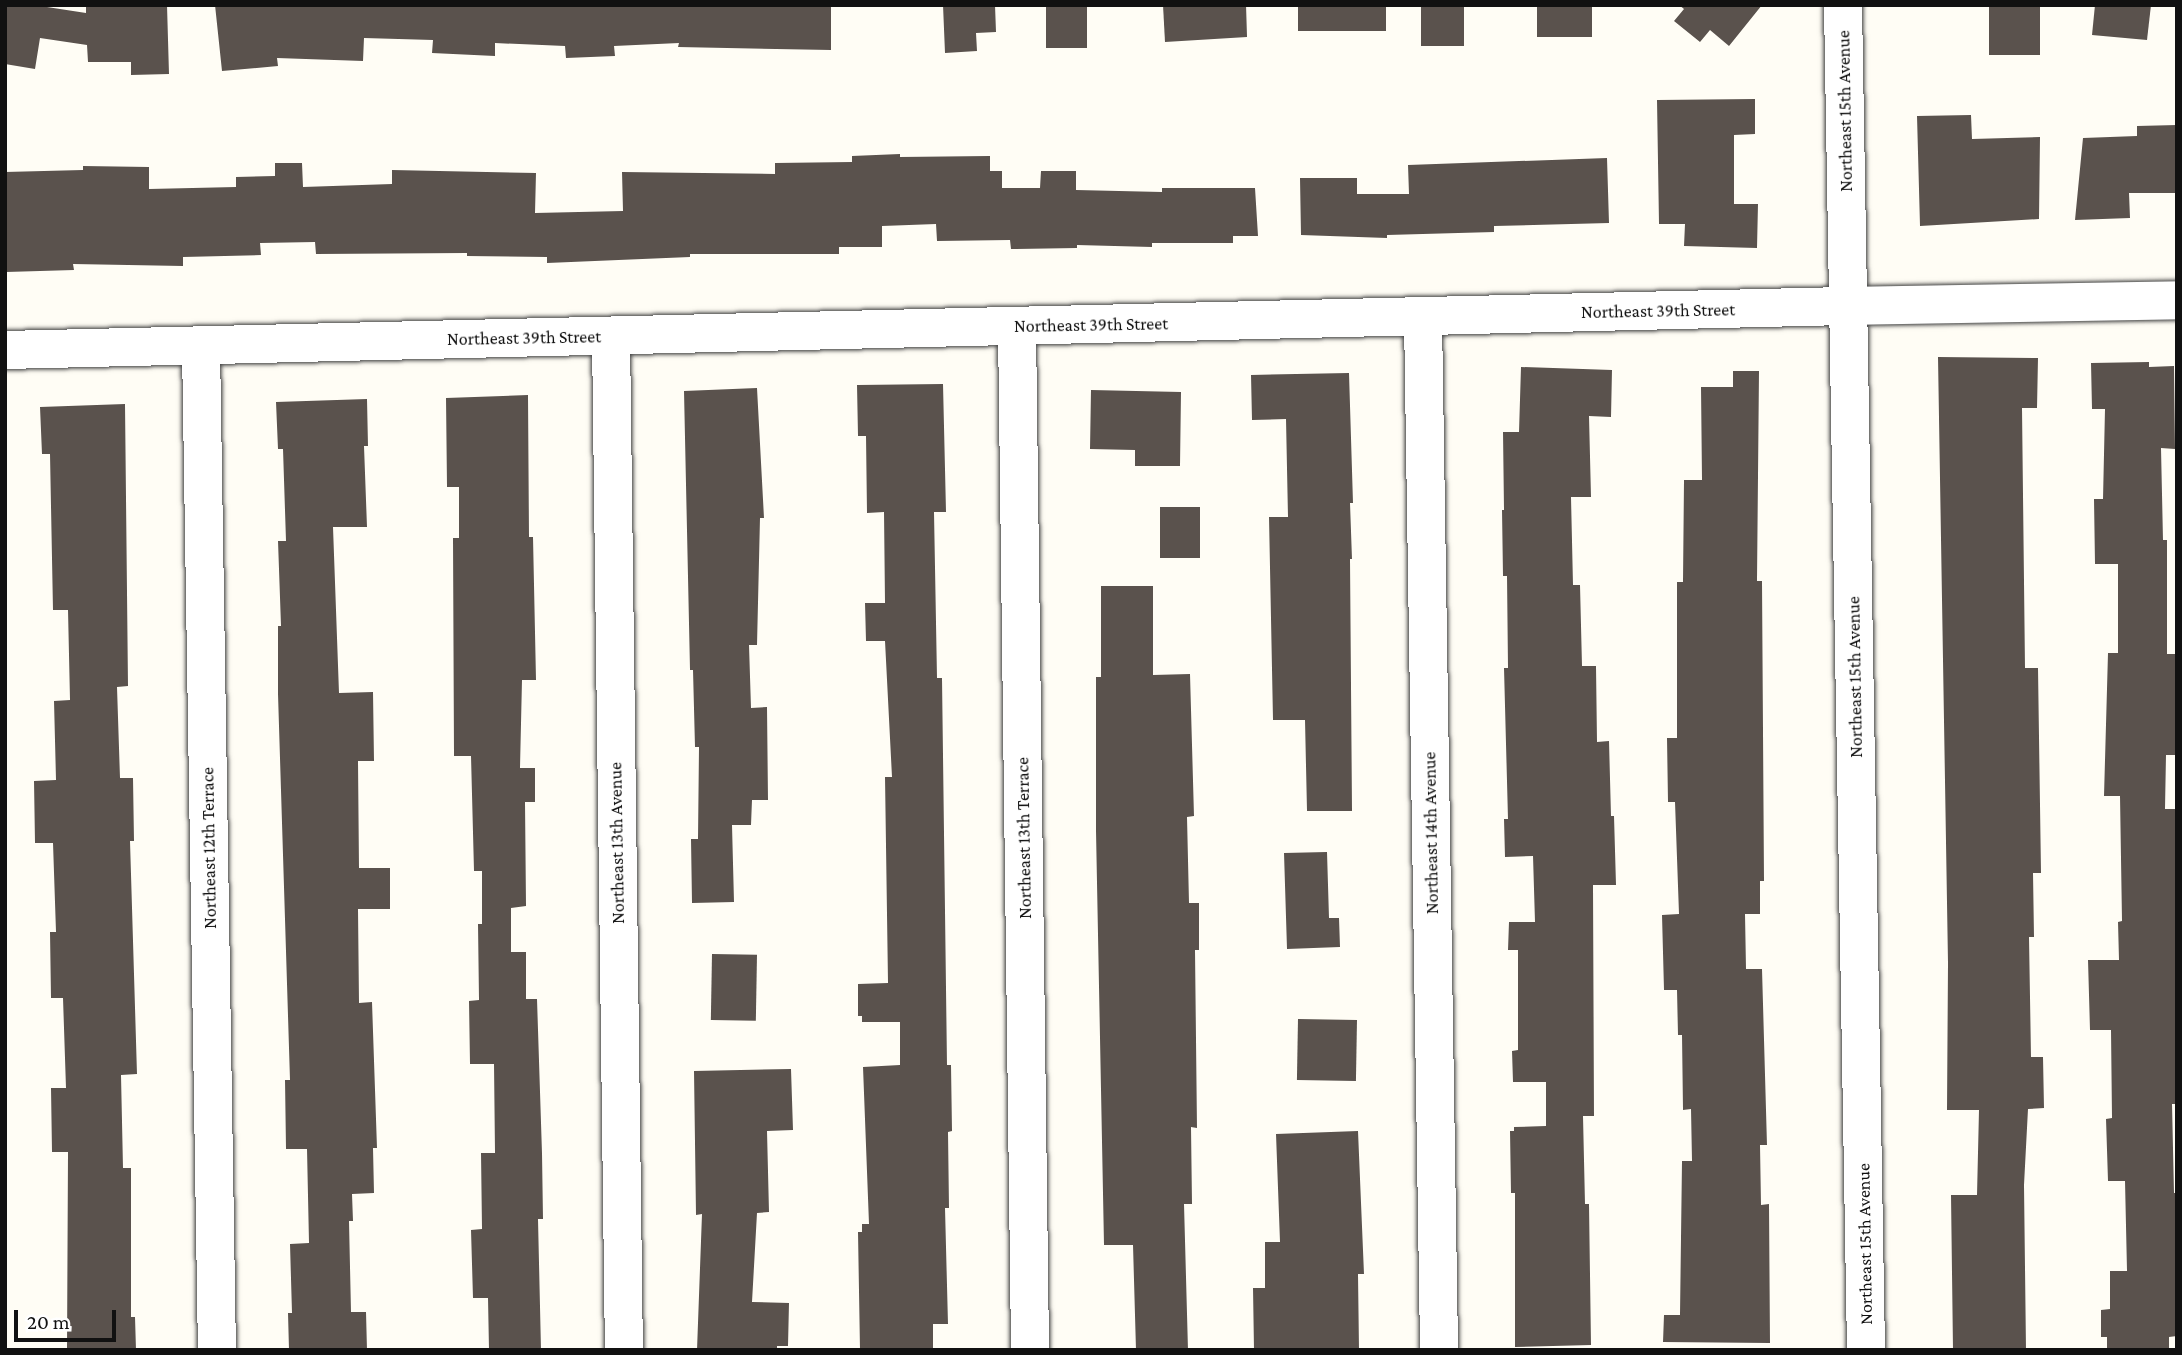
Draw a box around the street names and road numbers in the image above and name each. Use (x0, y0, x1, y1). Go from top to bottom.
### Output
street label: Northeast 15th Avenue (1833, 30, 1857, 192)
street label: Northeast 39th Street (1581, 299, 1735, 323)
street label: Northeast 39th Street (1014, 313, 1168, 337)
street label: Northeast 39th Street (447, 326, 601, 350)
street label: Northeast 15th Avenue (1843, 596, 1867, 758)
street label: Northeast 14th Avenue (1419, 752, 1443, 914)
street label: Northeast 13th Terrace (1012, 757, 1036, 919)
street label: Northeast 13th Avenue (605, 762, 629, 924)
street label: Northeast 12th Terrace (197, 767, 221, 929)
street label: Northeast 15th Avenue (1853, 1163, 1877, 1325)

